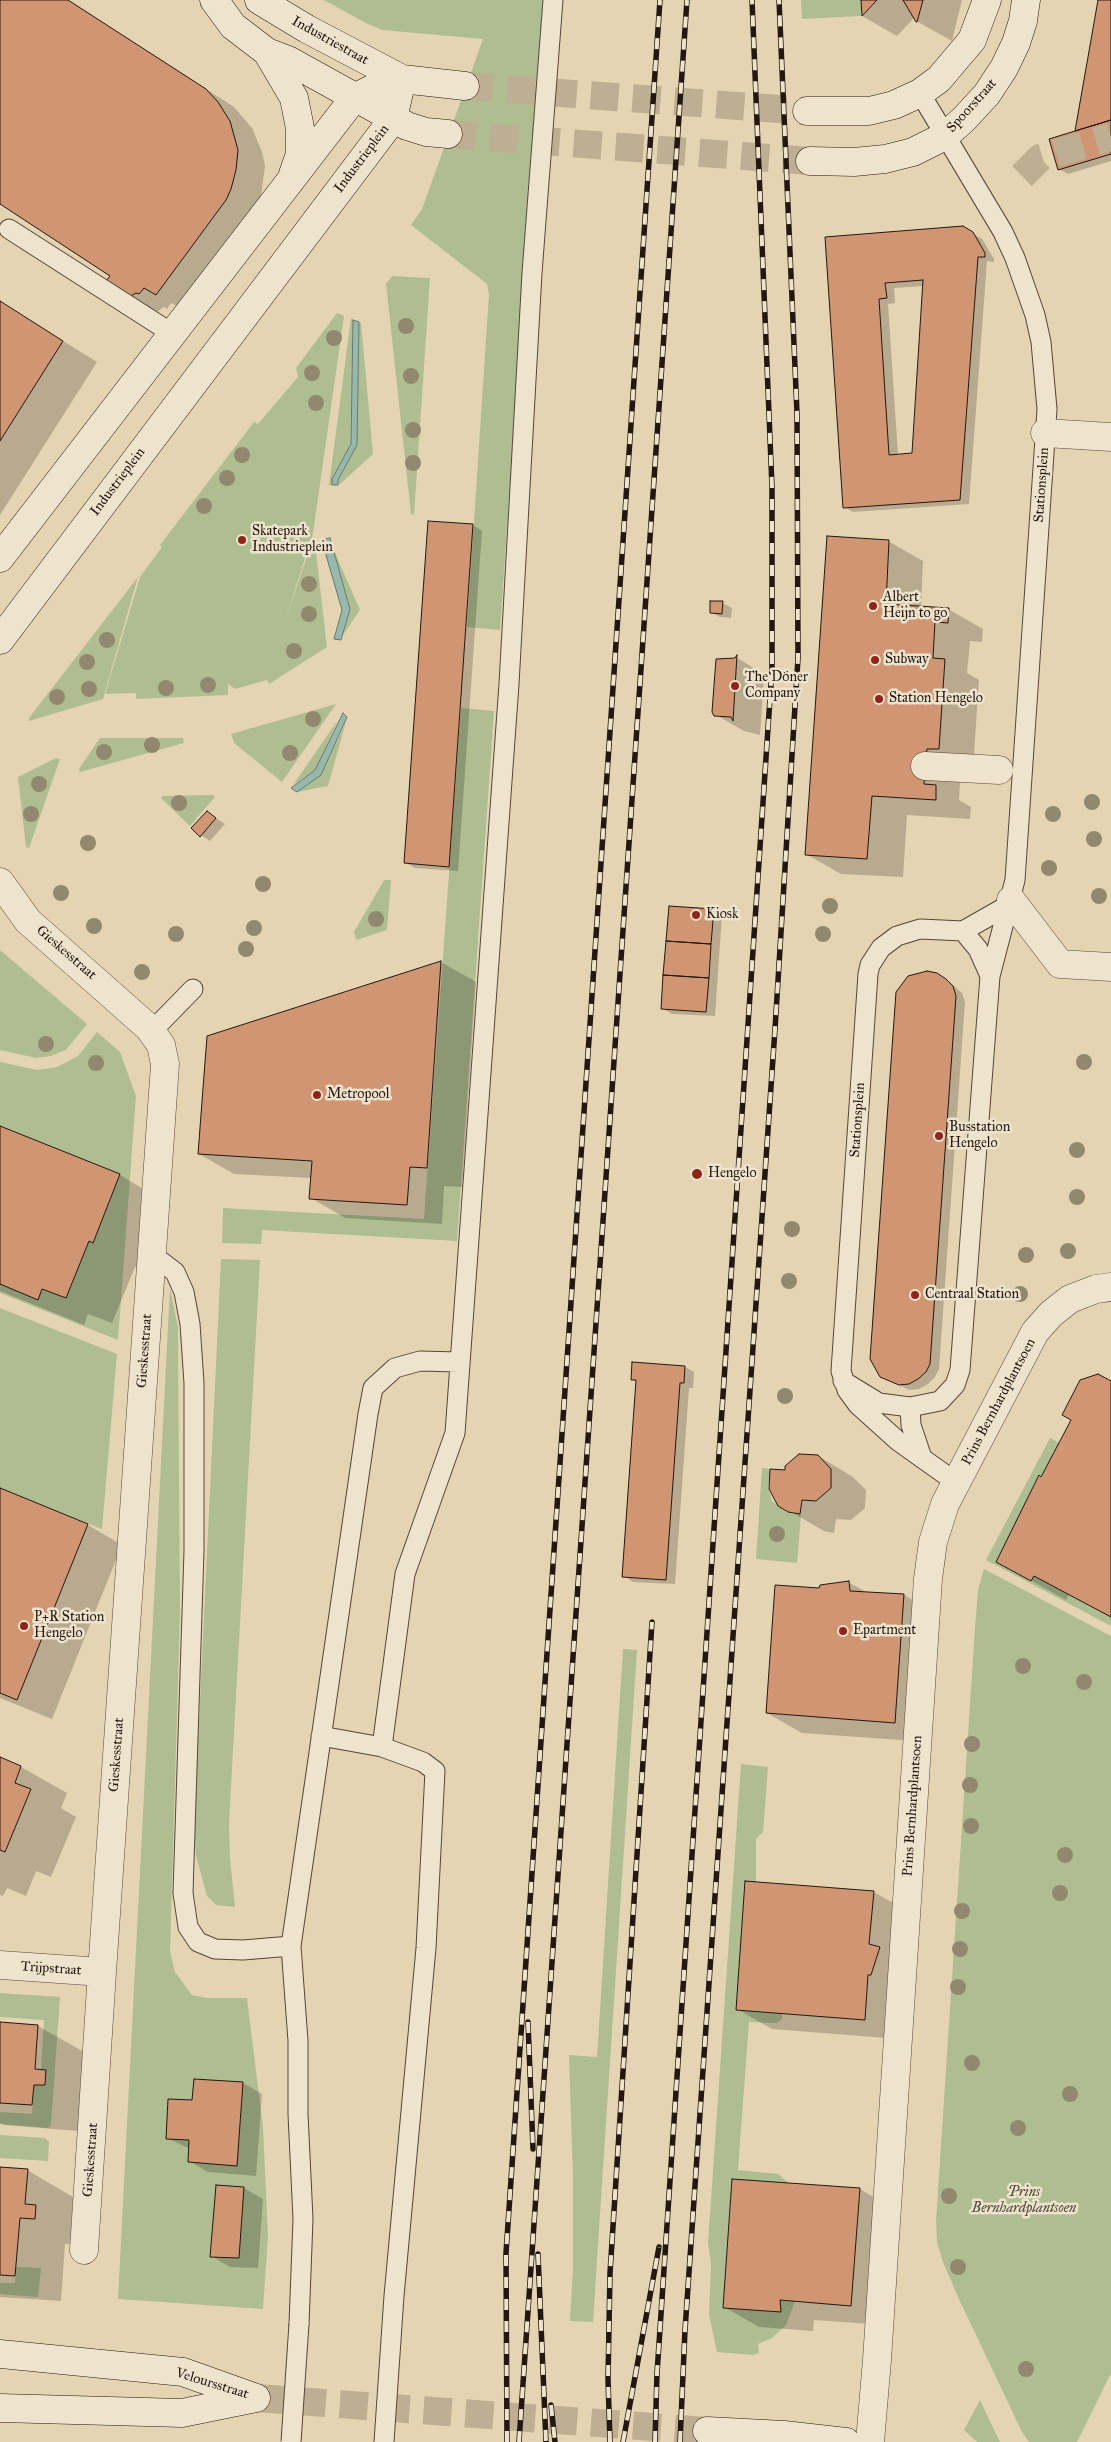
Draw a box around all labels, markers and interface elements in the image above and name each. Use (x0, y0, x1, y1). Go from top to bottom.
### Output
street label: Industriestraat (289, 13, 371, 69)
street label: Spoorstraat (943, 76, 1001, 136)
street label: Industrieplein (331, 122, 393, 196)
street label: Industrieplein (87, 445, 149, 519)
street label: Stationsplein (1031, 447, 1053, 523)
place label: Skatepark Industrieplein (252, 524, 333, 556)
marker: Skatepark Industrieplein (236, 534, 248, 546)
place label: Albert Heijn to go (883, 590, 947, 622)
marker: Albert Heijn to go (867, 600, 879, 612)
place label: Subway (885, 652, 929, 668)
marker: Subway (869, 654, 881, 666)
place label: The Döner Company (745, 670, 808, 702)
marker: The Döner Company (729, 680, 741, 692)
place label: Station Hengelo (889, 691, 983, 707)
marker: Station Hengelo (873, 693, 885, 705)
place label: Kiosk (706, 907, 738, 923)
marker: Kiosk (690, 909, 702, 921)
street label: Gieskesstraat (32, 922, 100, 984)
street label: Stationsplein (847, 1082, 869, 1158)
place label: Metropool (327, 1087, 389, 1103)
marker: Metropool (311, 1089, 323, 1101)
place label: Busstation Hengelo (949, 1120, 1010, 1152)
marker: Busstation Hengelo (933, 1130, 945, 1142)
place label: Hengelo (708, 1166, 757, 1182)
marker: Hengelo (690, 1167, 704, 1181)
place label: Centraal Station (925, 1287, 1019, 1303)
marker: Centraal Station (909, 1289, 921, 1301)
street label: Gieskesstraat (134, 1313, 156, 1389)
street label: Prins Bernhardplantsoen (958, 1336, 1040, 1468)
place label: P+R Station Hengelo (34, 1610, 104, 1642)
marker: P+R Station Hengelo (18, 1620, 30, 1632)
place label: Epartment (853, 1623, 916, 1639)
marker: Epartment (837, 1625, 849, 1637)
street label: Gieskesstraat (106, 1717, 128, 1793)
street label: Prins Bernhardplantsoen (900, 1735, 926, 1877)
street label: Trijpstraat (20, 1958, 82, 1980)
street label: Gieskesstraat (80, 2122, 102, 2198)
park label: Prins Bernhardplantsoen (972, 2185, 1076, 2218)
street label: Veloursstraat (174, 2365, 250, 2403)

